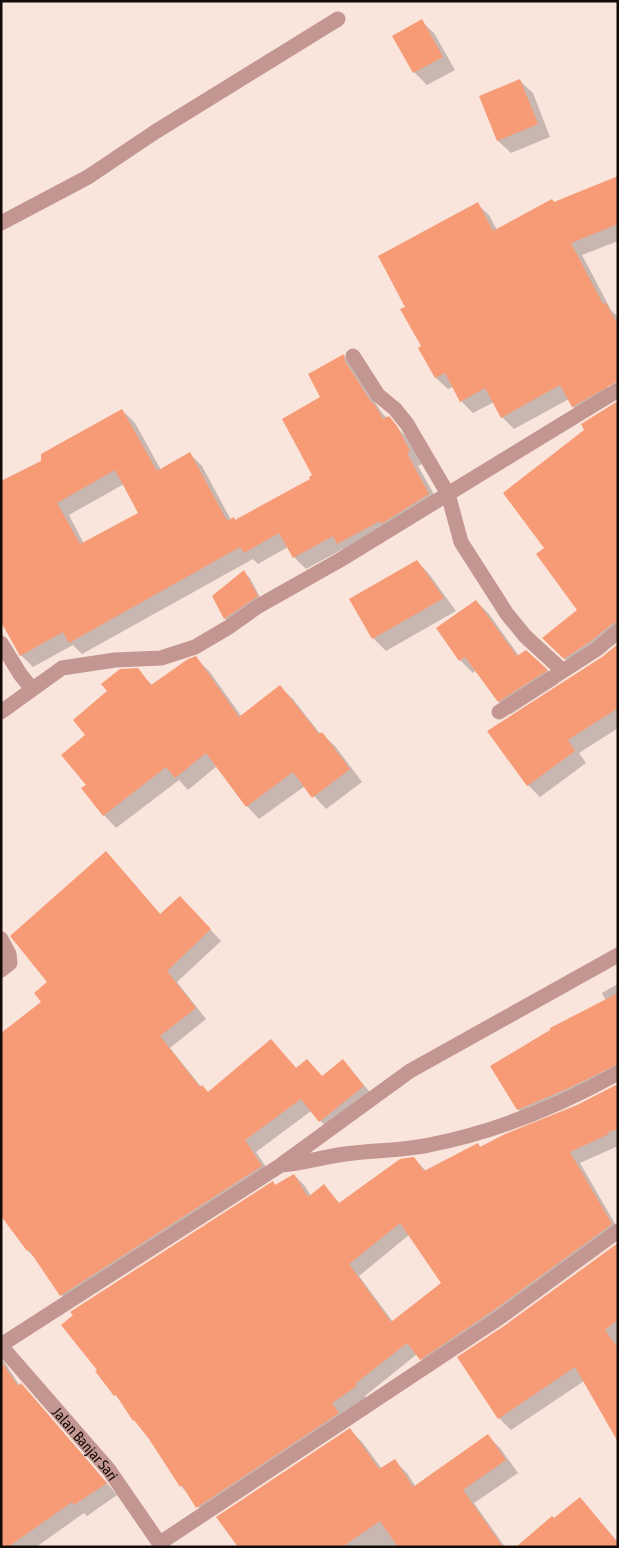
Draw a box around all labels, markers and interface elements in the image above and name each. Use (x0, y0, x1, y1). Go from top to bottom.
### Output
street label: Jalan Banjar Sari (49, 1403, 122, 1483)

